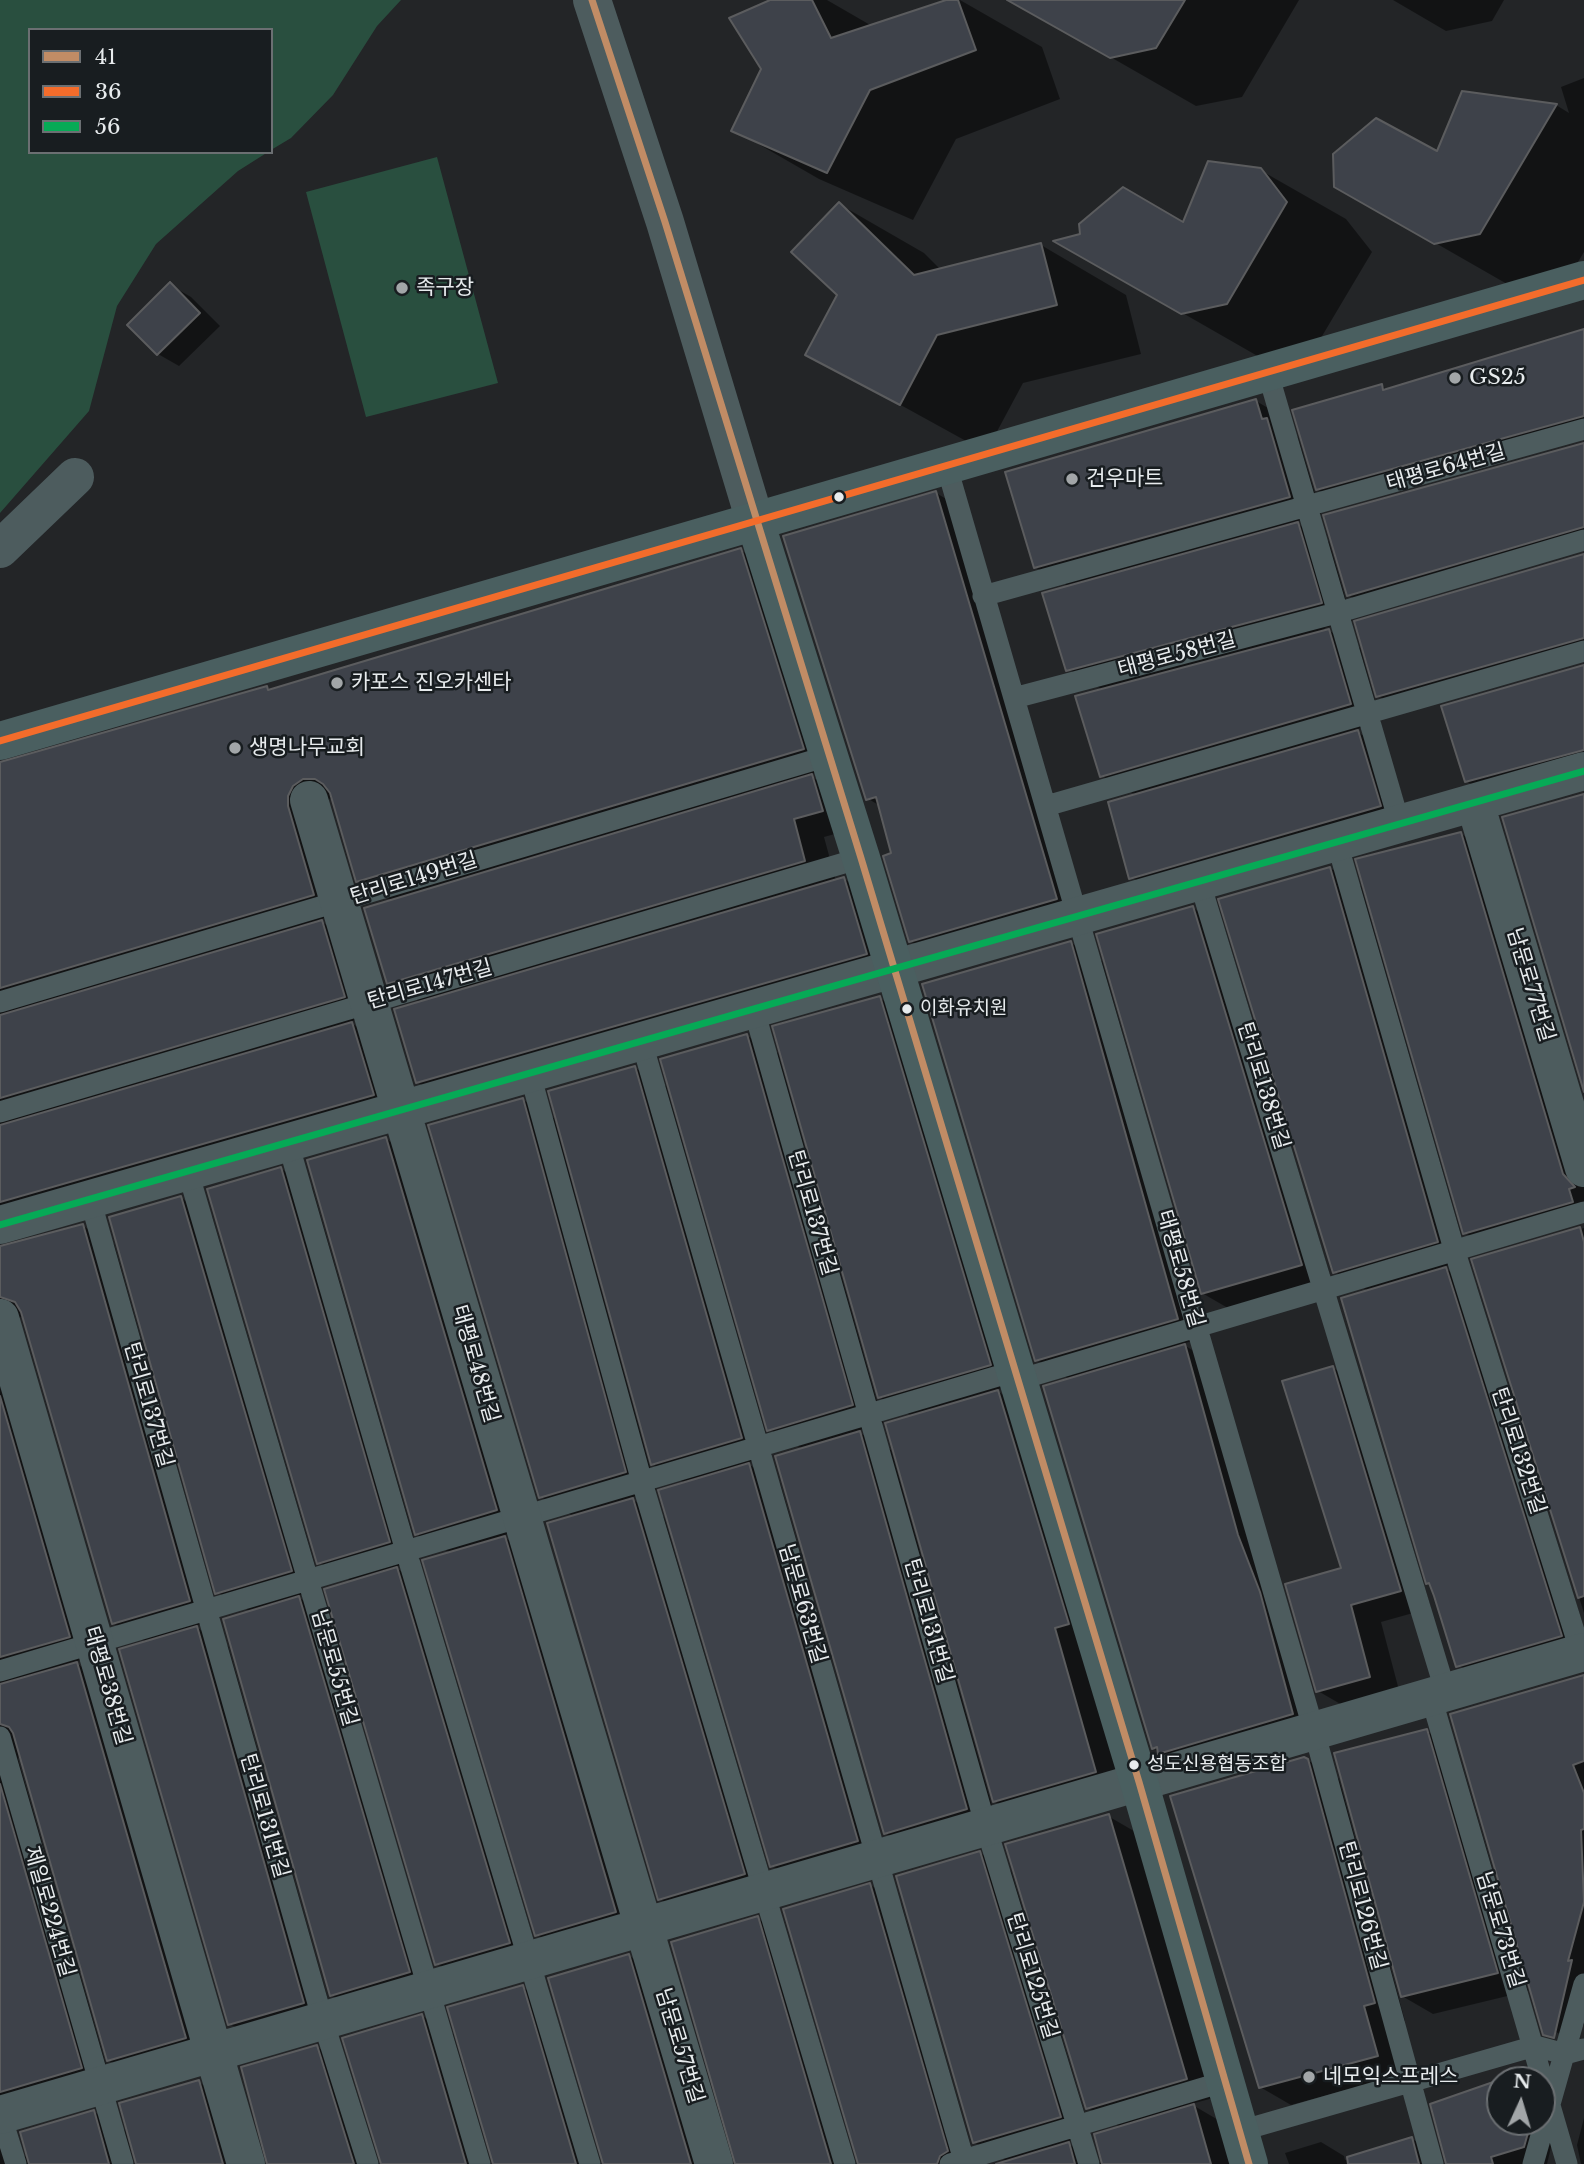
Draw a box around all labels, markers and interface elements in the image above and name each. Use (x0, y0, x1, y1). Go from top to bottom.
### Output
legend (28, 28, 273, 154)
text: 41 (95, 44, 117, 70)
text: 36 (95, 79, 121, 105)
text: 56 (95, 114, 120, 140)
place label: 족구장 (416, 275, 474, 301)
marker: 족구장 (394, 280, 410, 296)
place label: GS25 (1469, 365, 1526, 391)
marker: GS25 (1447, 370, 1463, 386)
street label: 태평로64번길 (1384, 439, 1508, 497)
place label: 건우마트 (1086, 466, 1163, 492)
marker: 건우마트 (1064, 471, 1080, 487)
unlabelled marker (832, 490, 846, 504)
street label: 태평로58번길 (1115, 627, 1239, 683)
place label: 카포스 진오카센타 (351, 670, 512, 696)
marker: 카포스 진오카센타 (329, 675, 345, 691)
place label: 생명나무교회 (249, 735, 365, 761)
marker: 생명나무교회 (227, 740, 243, 756)
street label: 탄리로149번길 (347, 848, 481, 910)
street label: 남문로77번길 (1501, 925, 1559, 1045)
street label: 탄리로147번길 (365, 955, 495, 1015)
place label: 이화유치원 (920, 998, 1007, 1020)
marker: 이화유치원 (900, 1002, 914, 1016)
street label: 탄리로138번길 (1232, 1019, 1294, 1153)
street label: 탄리로137번길 (782, 1147, 842, 1279)
street label: 태평로58번길 (1151, 1207, 1209, 1331)
street label: 태평로48번길 (446, 1302, 504, 1426)
street label: 탄리로137번길 (118, 1339, 178, 1471)
street label: 탄리로132번길 (1486, 1384, 1550, 1518)
street label: 남문로63번길 (773, 1541, 831, 1667)
street label: 탄리로131번길 (898, 1556, 958, 1686)
street label: 남문로55번길 (305, 1607, 363, 1729)
street label: 태평로38번길 (78, 1624, 136, 1748)
street label: 탄리로131번길 (234, 1751, 294, 1881)
place label: 성도신용협동조합 (1147, 1754, 1287, 1776)
marker: 성도신용협동조합 (1127, 1758, 1141, 1772)
street label: 탄리로126번길 (1333, 1839, 1391, 1973)
street label: 제일로224번길 (18, 1844, 80, 1980)
street label: 남문로73번길 (1470, 1869, 1530, 1991)
street label: 탄리로125번길 (1001, 1910, 1063, 2042)
street label: 남문로57번길 (650, 1985, 708, 2107)
place label: 네모익스프레스 (1323, 2064, 1458, 2090)
north arrow (1486, 2066, 1556, 2136)
marker: 네모익스프레스 (1301, 2069, 1317, 2085)
text: N (1513, 2069, 1532, 2094)

